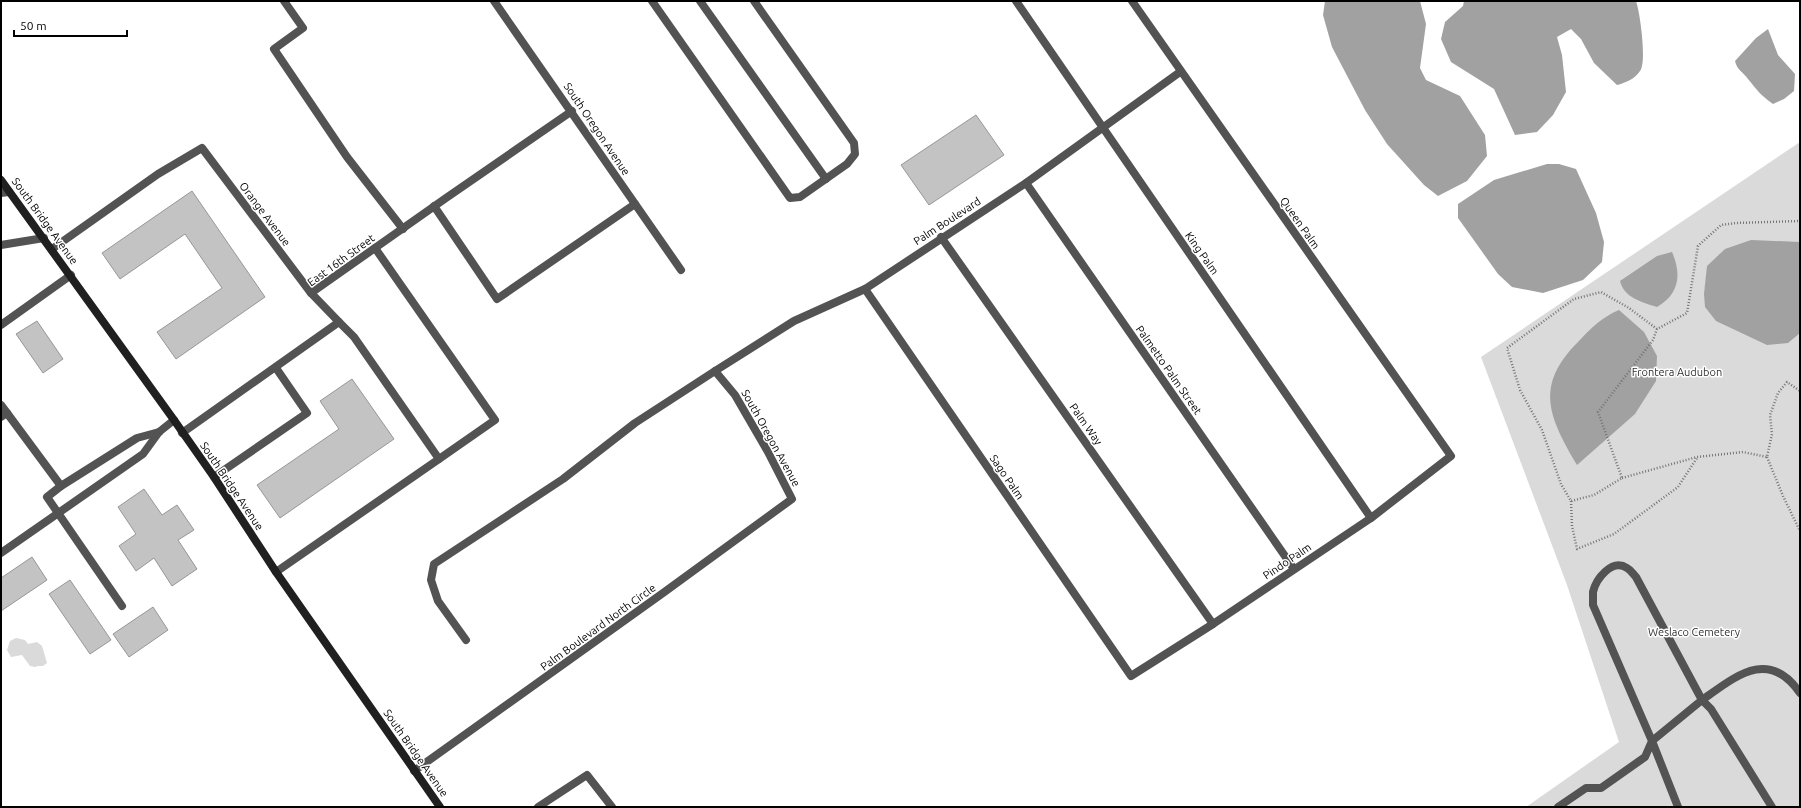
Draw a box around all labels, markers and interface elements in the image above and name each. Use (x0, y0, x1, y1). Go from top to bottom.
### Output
scale bar (14, 12, 127, 38)
text: 50 m (20, 19, 47, 32)
street label: South Oregon Avenue (562, 80, 632, 178)
street label: South Bridge Avenue (10, 175, 80, 267)
street label: Orange Avenue (237, 180, 293, 248)
street label: Palm Boulevard (911, 195, 983, 247)
street label: Queen Palm (1278, 195, 1322, 251)
street label: King Palm (1183, 229, 1221, 277)
street label: East 16th Street (305, 231, 377, 288)
street label: Palmetto Palm Street (1134, 323, 1205, 417)
park label: Frontera Audubon (1632, 366, 1722, 378)
street label: South Oregon Avenue (739, 387, 803, 489)
street label: Palm Way (1067, 401, 1105, 448)
street label: South Bridge Avenue (198, 440, 266, 532)
street label: Sago Palm (988, 452, 1026, 502)
street label: Pindo Palm (1261, 541, 1313, 581)
street label: Palm Boulevard North Circle (538, 581, 658, 673)
park label: Weslaco Cemetery (1648, 626, 1741, 638)
street label: South Bridge Avenue (381, 707, 451, 799)

